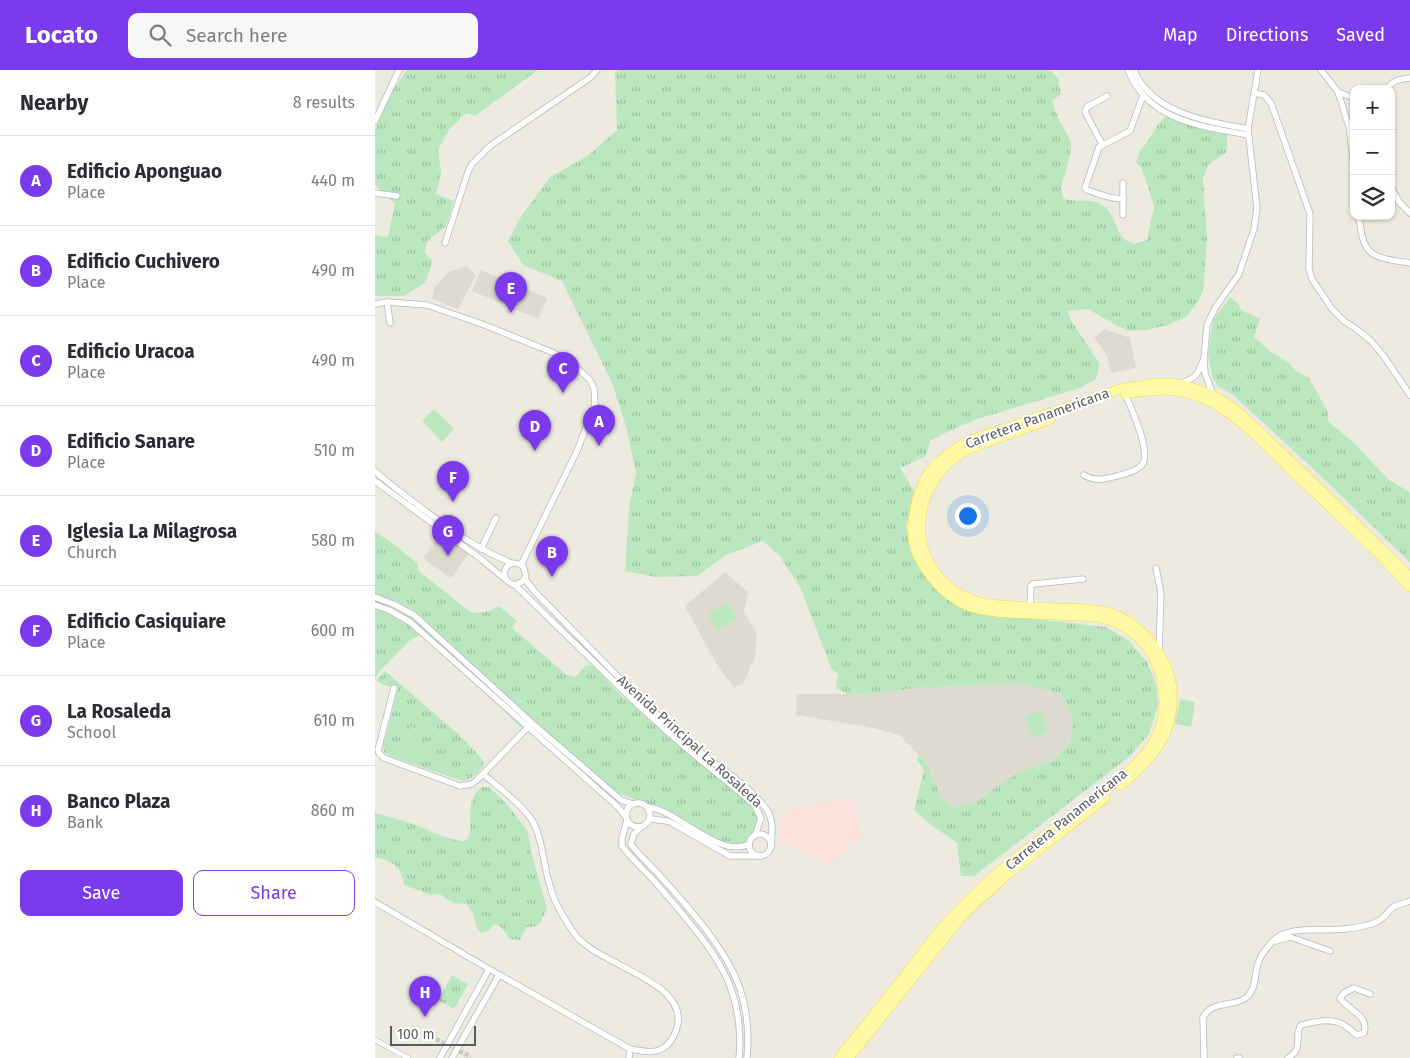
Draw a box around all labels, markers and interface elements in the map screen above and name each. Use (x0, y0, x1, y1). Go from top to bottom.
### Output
search box (128, 13, 478, 58)
text: Locato (25, 21, 98, 49)
icon: search (146, 21, 174, 49)
text: Search here (186, 24, 287, 47)
text: Map (1163, 24, 1198, 46)
text: Directions (1226, 24, 1308, 46)
text: Saved (1336, 24, 1385, 46)
map controls (1350, 85, 1395, 220)
button: + (1350, 85, 1395, 130)
text: Nearby (20, 90, 88, 116)
text: 8 results (293, 93, 355, 112)
button: − (1350, 130, 1395, 175)
text: Edificio Aponguao (67, 160, 222, 183)
text: A (31, 171, 41, 190)
text: 440 m (311, 171, 355, 190)
button: layers (1350, 175, 1395, 220)
text: Place (67, 183, 106, 202)
text: Edificio Cuchivero (67, 250, 220, 273)
text: B (31, 261, 41, 280)
text: 490 m (312, 261, 355, 280)
pin: E (495, 272, 527, 313)
text: Place (67, 273, 106, 292)
text: Edificio Uracoa (67, 340, 195, 363)
text: C (31, 351, 41, 370)
text: 490 m (312, 351, 355, 370)
pin: C (547, 352, 579, 393)
text: Place (67, 363, 106, 382)
street label: Carretera Panamericana (963, 385, 1111, 452)
pin: A (583, 405, 615, 446)
pin: D (519, 410, 551, 451)
text: Edificio Sanare (67, 430, 195, 453)
text: D (31, 441, 41, 460)
text: 510 m (314, 441, 355, 460)
text: Place (67, 453, 106, 472)
pin: F (437, 461, 469, 502)
your location (955, 503, 981, 529)
pin: G (432, 515, 464, 556)
text: Iglesia La Milagrosa (67, 520, 237, 543)
text: E (32, 531, 40, 550)
text: 580 m (311, 531, 355, 550)
pin: B (536, 536, 568, 577)
text: Church (67, 543, 117, 562)
text: Edificio Casiquiare (67, 610, 226, 633)
text: F (32, 621, 40, 640)
text: 600 m (311, 621, 355, 640)
text: Place (67, 633, 106, 652)
street label: Avenida Principal La Rosaleda (613, 671, 766, 811)
text: La Rosaleda (67, 700, 171, 723)
text: G (31, 711, 41, 730)
text: 610 m (313, 711, 355, 730)
text: School (67, 723, 116, 742)
street label: Carretera Panamericana (1002, 765, 1131, 874)
text: Banco Plaza (67, 790, 170, 813)
text: H (31, 801, 41, 820)
text: 860 m (311, 801, 355, 820)
text: Bank (67, 813, 103, 832)
button: Save (20, 870, 183, 916)
button: Share (193, 870, 355, 916)
pin: H (409, 976, 441, 1017)
scale bar (390, 1023, 476, 1046)
text: 100 m (397, 1026, 434, 1043)

